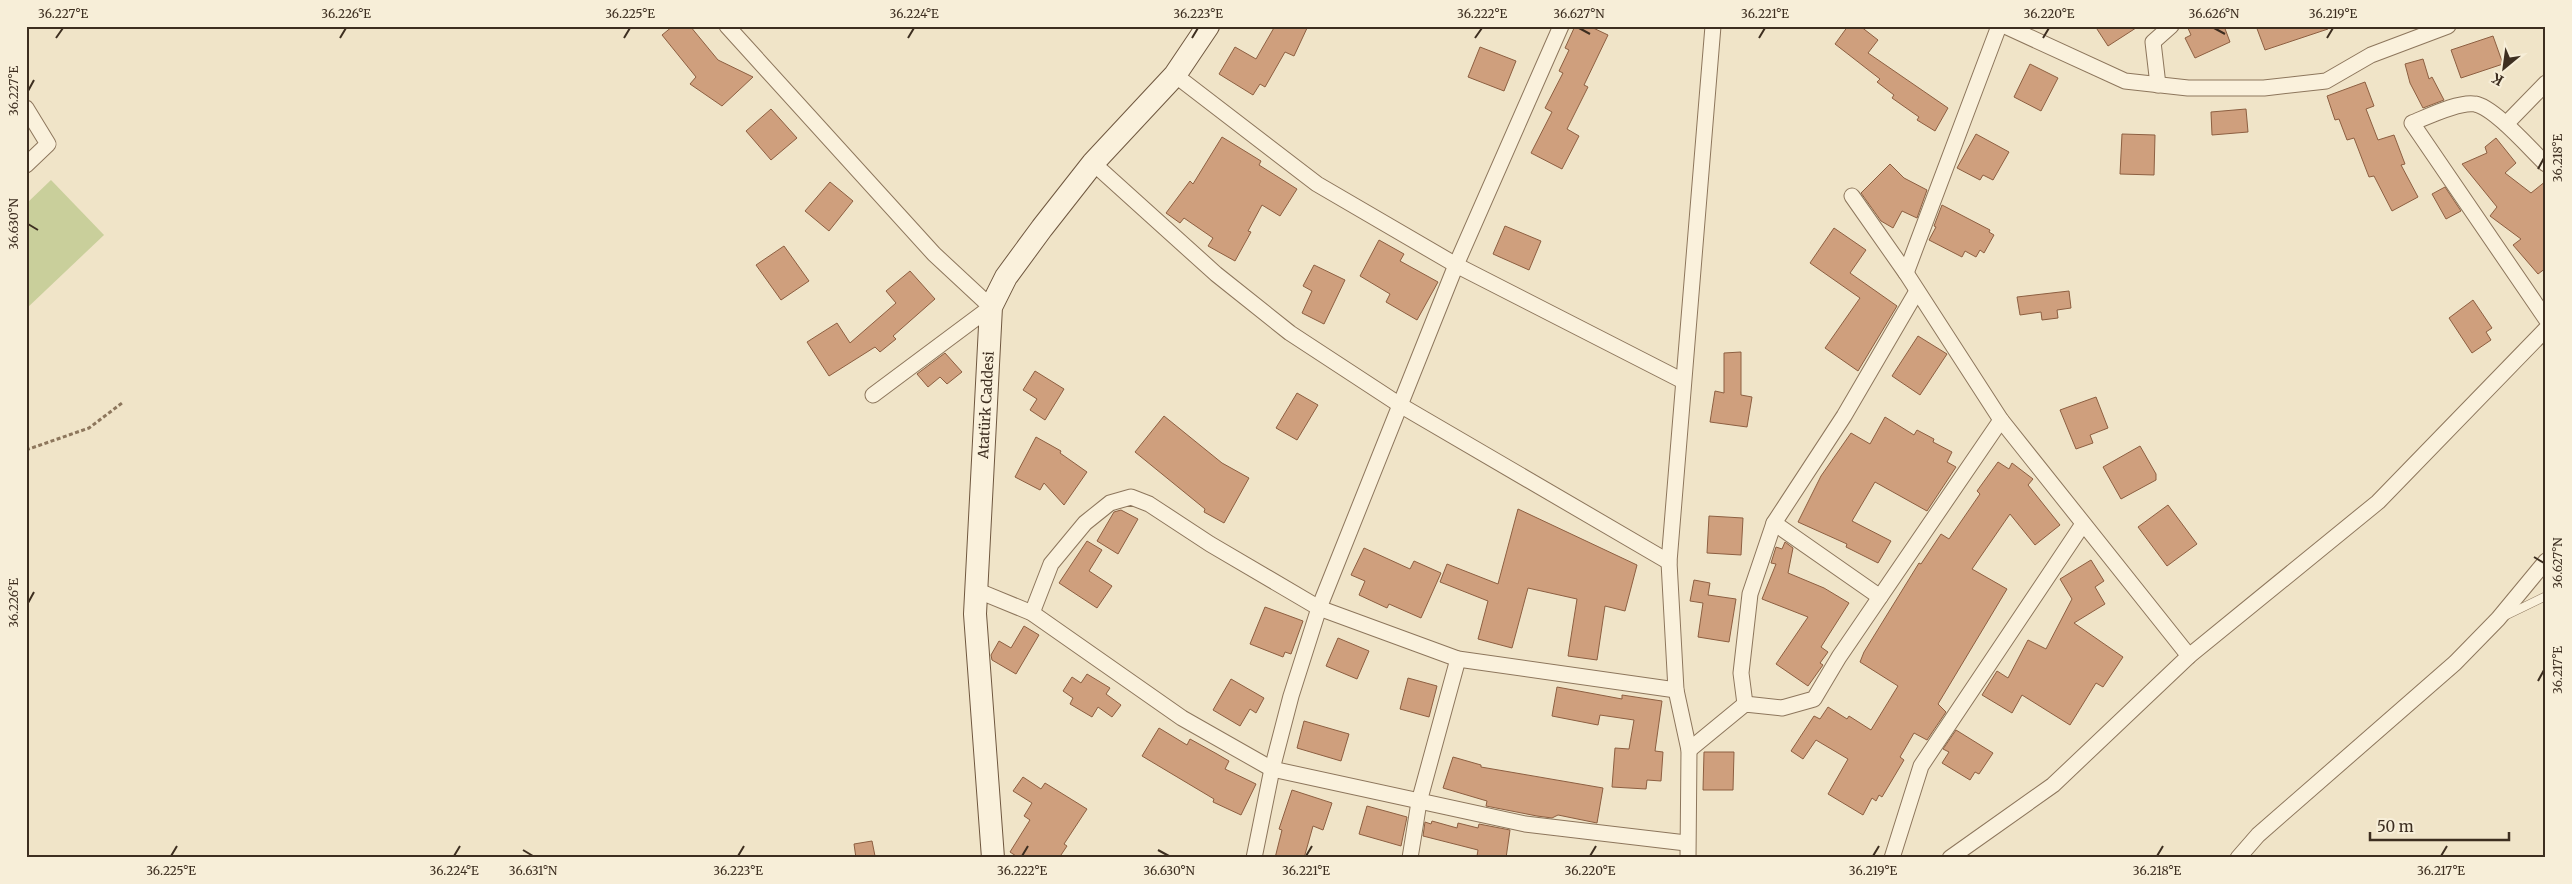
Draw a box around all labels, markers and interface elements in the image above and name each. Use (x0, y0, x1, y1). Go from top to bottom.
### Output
text: 36.227°E (38, 6, 88, 21)
text: 36.226°E (321, 6, 371, 21)
text: 36.225°E (605, 6, 655, 21)
text: 36.224°E (889, 6, 939, 21)
text: 36.223°E (1173, 6, 1223, 21)
text: 36.222°E (1457, 6, 1507, 21)
text: 36.627°N (1553, 6, 1605, 21)
text: 36.221°E (1741, 6, 1789, 21)
text: 36.220°E (2024, 6, 2075, 21)
text: 36.626°N (2189, 6, 2240, 21)
text: 36.219°E (2309, 6, 2358, 21)
north arrow (2480, 42, 2530, 92)
text: 36.227°E (6, 66, 21, 116)
text: K (2488, 69, 2507, 90)
text: 36.218°E (2550, 133, 2565, 182)
text: 36.630°N (6, 197, 21, 250)
street label: Atatürk Caddesi (974, 350, 998, 460)
text: 36.627°N (2550, 537, 2565, 589)
text: 36.226°E (6, 578, 21, 628)
text: 36.217°E (2550, 646, 2565, 694)
scale bar (2370, 809, 2508, 841)
text: 50 m (2377, 817, 2414, 836)
text: 36.225°E (146, 863, 196, 878)
text: 36.224°E (429, 863, 479, 878)
text: 36.631°N (509, 863, 558, 878)
text: 36.223°E (713, 863, 763, 878)
text: 36.222°E (997, 863, 1047, 878)
text: 36.630°N (1143, 863, 1196, 878)
text: 36.221°E (1282, 863, 1330, 878)
text: 36.220°E (1565, 863, 1616, 878)
text: 36.219°E (1849, 863, 1898, 878)
text: 36.218°E (2133, 863, 2182, 878)
text: 36.217°E (2417, 863, 2465, 878)

